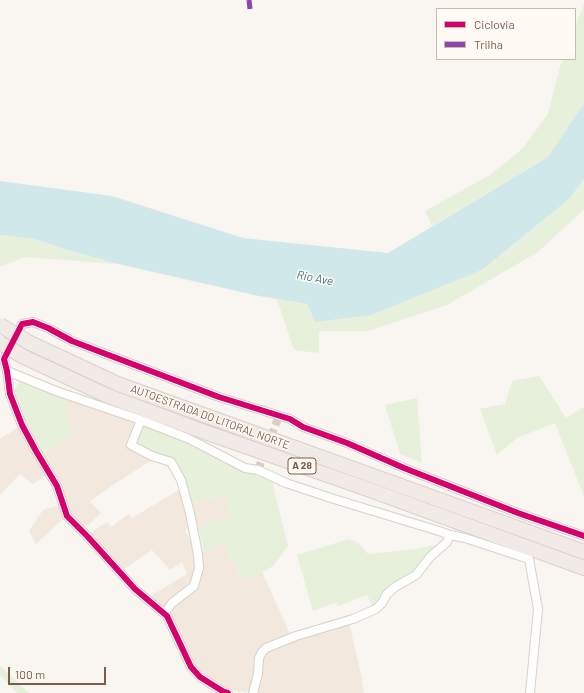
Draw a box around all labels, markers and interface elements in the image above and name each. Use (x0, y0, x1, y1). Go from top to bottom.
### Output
legend (436, 8, 576, 60)
text: Ciclovia (474, 17, 515, 31)
text: Trilha (474, 37, 503, 51)
water label: Rio Ave (295, 267, 335, 289)
street label: AUTOESTRADA DO LITORAL NORTE (129, 382, 291, 452)
road number: A 28 (288, 458, 316, 474)
scale bar (10, 659, 108, 685)
text: 100 m (15, 667, 45, 681)

